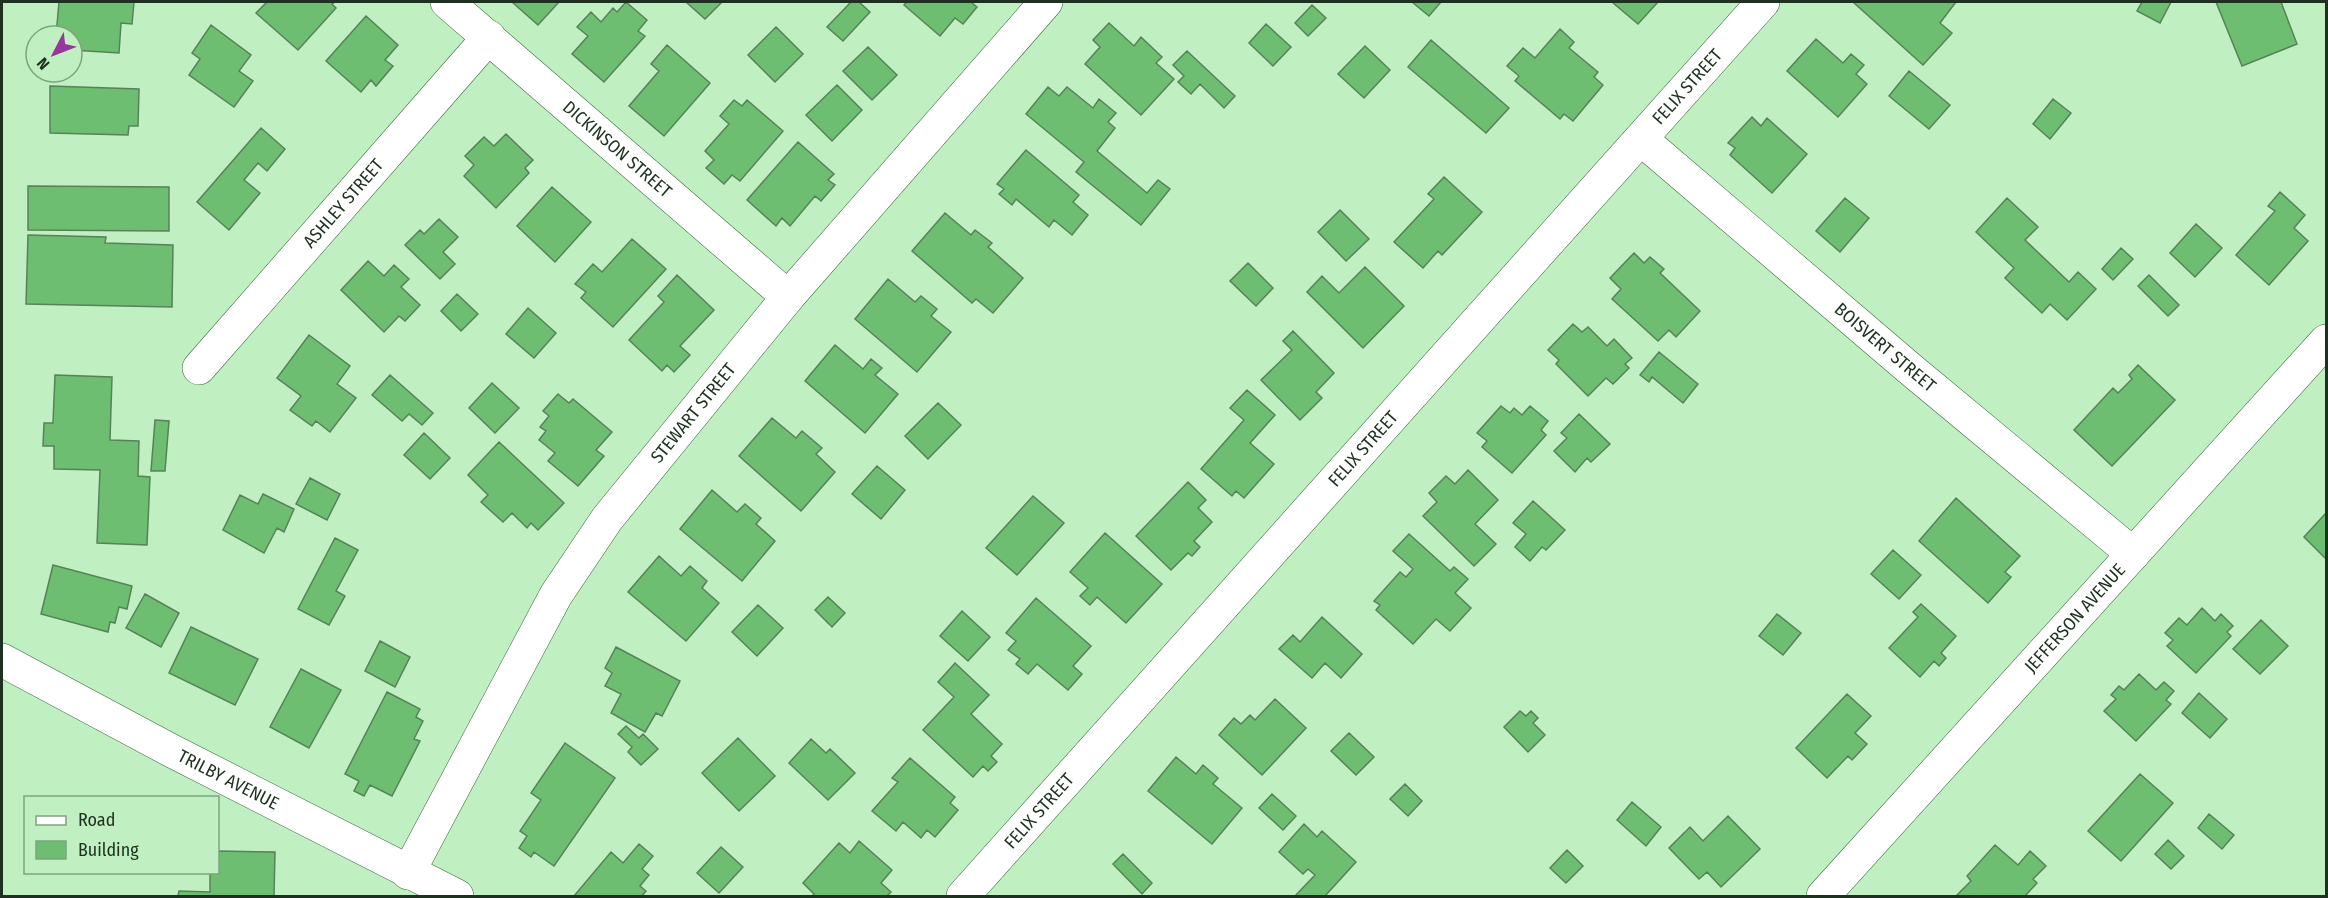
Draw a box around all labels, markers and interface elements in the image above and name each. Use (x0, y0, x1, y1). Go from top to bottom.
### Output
north arrow (24, 24, 84, 84)
street label: FELIX STREET (1648, 44, 1727, 129)
text: N (33, 54, 53, 74)
street label: DICKINSON STREET (558, 96, 677, 203)
street label: ASHLEY STREET (299, 154, 389, 252)
street label: BOISVERT STREET (1830, 298, 1941, 397)
street label: STEWART STREET (646, 358, 741, 468)
street label: FELIX STREET (1324, 406, 1403, 491)
street label: JEFFERSON AVENUE (2020, 559, 2130, 677)
street label: TRILBY AVENUE (174, 745, 282, 814)
street label: FELIX STREET (999, 768, 1079, 853)
legend (24, 796, 219, 874)
text: Road (78, 809, 115, 831)
text: Building (78, 839, 139, 861)

